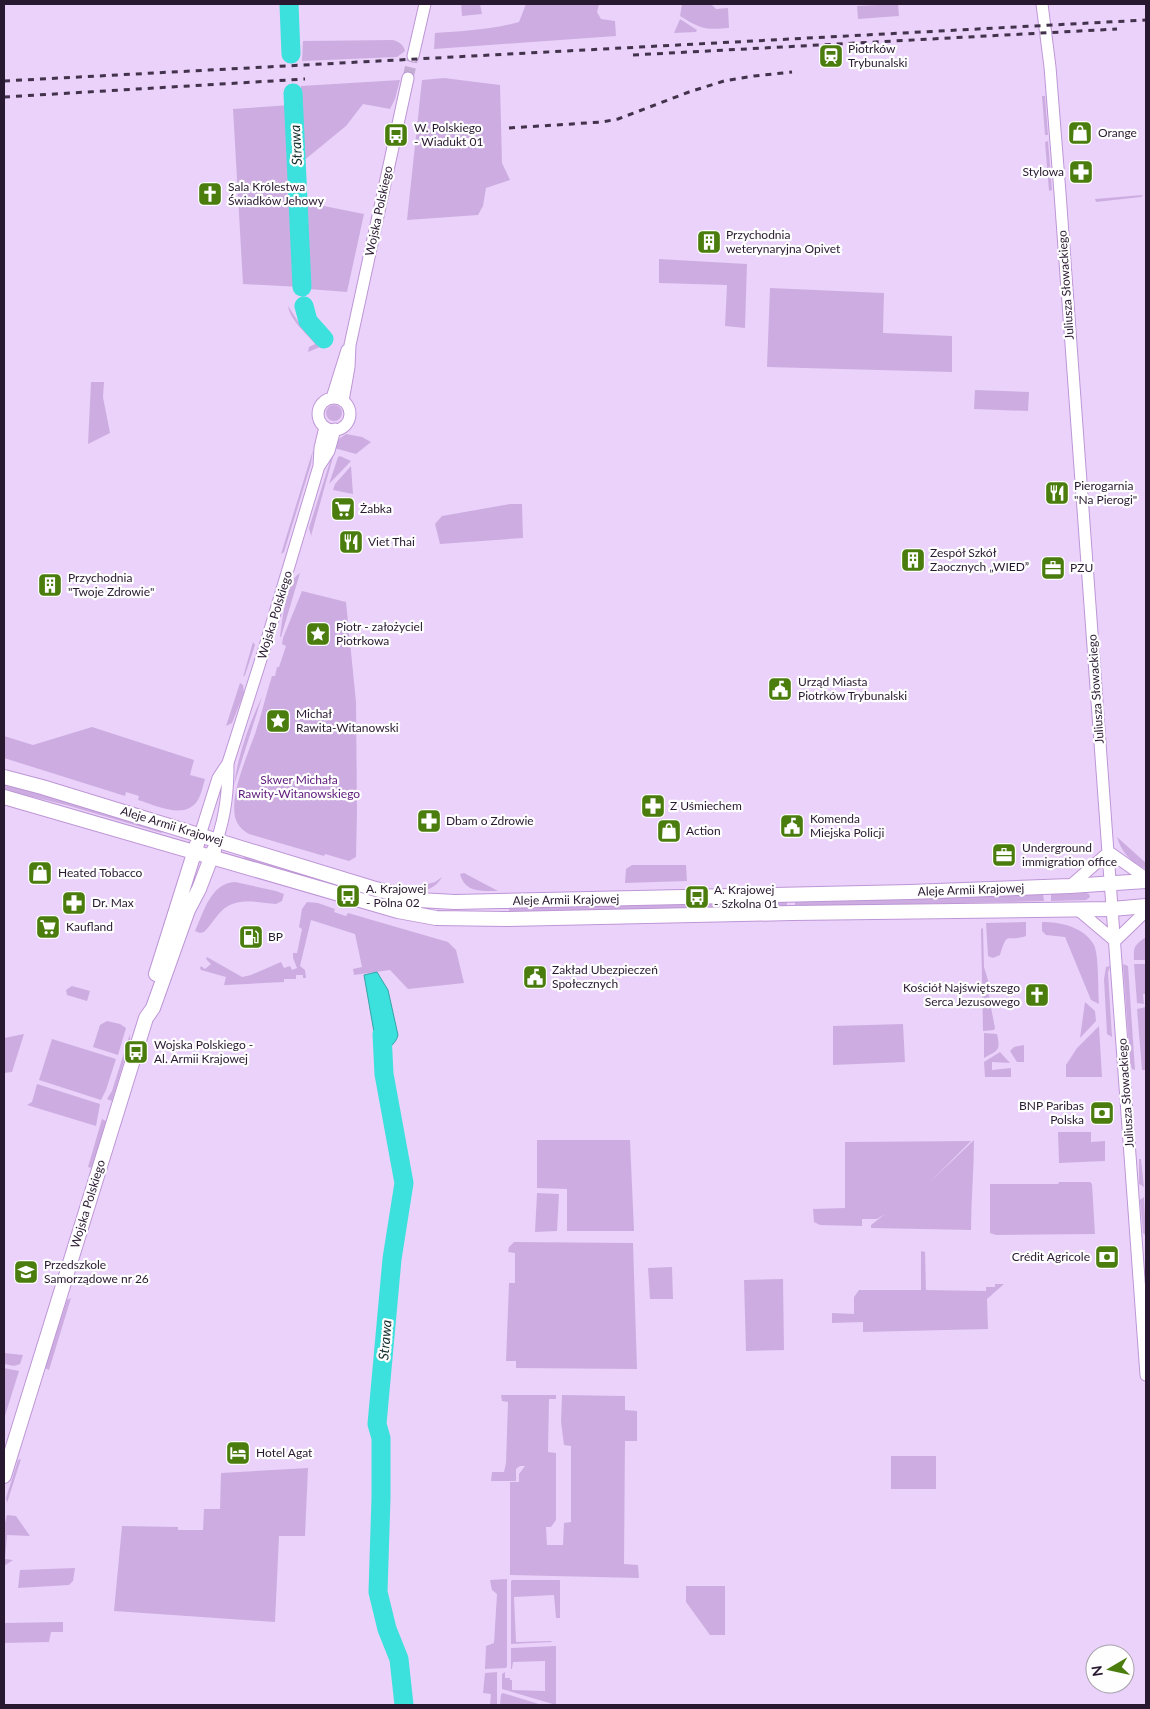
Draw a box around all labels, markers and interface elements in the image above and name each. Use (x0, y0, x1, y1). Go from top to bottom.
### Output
place label: Piotrków Trybunalski (848, 41, 908, 70)
station icon: Piotrków Trybunalski (818, 43, 844, 69)
place label: W. Polskiego - Wiadukt 01 (414, 120, 483, 149)
shop icon: Orange (1067, 120, 1093, 146)
bus stop icon: W. Polskiego - Wiadukt 01 (383, 122, 409, 148)
water label: Strawa (286, 124, 305, 166)
place label: Orange (1098, 125, 1137, 140)
pharmacy icon: Stylowa (1068, 159, 1094, 185)
street label: Wojska Polskiego (362, 164, 395, 257)
place label: Stylowa (1022, 164, 1064, 179)
place label: Sala Królestwa Świadków Jehowy (228, 179, 325, 208)
church icon: Sala Królestwa Świadków Jehowy (197, 181, 223, 207)
place label: Przychodnia weterynaryjna Opivet (726, 227, 841, 256)
building icon: Przychodnia weterynaryjna Opivet (696, 229, 722, 255)
street label: Juliusza Słowackiego (1054, 230, 1077, 340)
place label: Pierogarnia "Na Pierogi" (1074, 478, 1137, 507)
restaurant icon: Pierogarnia "Na Pierogi" (1044, 480, 1070, 506)
supermarket icon: Żabka (330, 496, 356, 522)
place label: Żabka (360, 501, 392, 516)
restaurant icon: Viet Thai (338, 529, 364, 555)
place label: Viet Thai (368, 534, 415, 549)
place label: Zespół Szkół Zaocznych „WIED” (930, 545, 1029, 574)
building icon: Zespół Szkół Zaocznych „WIED” (900, 547, 926, 573)
office icon: PZU (1040, 555, 1066, 581)
place label: PZU (1070, 560, 1093, 575)
street label: Wojska Polskiego (254, 569, 295, 661)
place label: Przychodnia "Twoje Zdrowie" (68, 570, 154, 599)
building icon: Przychodnia "Twoje Zdrowie" (37, 572, 63, 598)
place label: Piotr - założyciel Piotrkowa (336, 619, 423, 648)
place icon: Piotr - założyciel Piotrkowa (305, 621, 331, 647)
street label: Juliusza Słowackiego (1084, 634, 1107, 744)
place label: Urząd Miasta Piotrków Trybunalski (798, 674, 907, 703)
public building icon: Urząd Miasta Piotrków Trybunalski (767, 676, 793, 702)
place label: Michał Rawita-Witanowski (296, 706, 399, 735)
place icon: Michał Rawita-Witanowski (265, 708, 291, 734)
park label: Skwer Michała Rawity-Witanowskiego (238, 772, 360, 801)
pharmacy icon: Z Uśmiechem (640, 793, 666, 819)
place label: Z Uśmiechem (670, 798, 742, 813)
street label: Aleje Armii Krajowej (119, 803, 225, 848)
pharmacy icon: Dbam o Zdrowie (416, 808, 442, 834)
place label: Komenda Miejska Policji (810, 811, 884, 840)
place label: Dbam o Zdrowie (446, 813, 534, 828)
public building icon: Komenda Miejska Policji (779, 813, 805, 839)
shop icon: Action (656, 818, 682, 844)
place label: Action (686, 823, 721, 838)
place label: Underground immigration office (1022, 840, 1117, 869)
office icon: Underground immigration office (991, 842, 1017, 868)
shop icon: Heated Tobacco (27, 860, 53, 886)
place label: Heated Tobacco (58, 865, 143, 880)
street label: Aleje Armii Krajowej (917, 880, 1025, 899)
place label: A. Krajowej - Polna 02 (366, 881, 426, 910)
place label: A. Krajowej - Szkolna 01 (714, 882, 778, 911)
bus stop icon: A. Krajowej - Polna 02 (335, 883, 361, 909)
bus stop icon: A. Krajowej - Szkolna 01 (684, 884, 710, 910)
pharmacy icon: Dr. Max (61, 890, 87, 916)
street label: Aleje Armii Krajowej (513, 891, 620, 908)
place label: Dr. Max (92, 895, 134, 910)
supermarket icon: Kaufland (35, 914, 61, 940)
place label: Kaufland (66, 919, 113, 934)
fuel station icon: BP (238, 924, 264, 950)
place label: BP (268, 929, 283, 944)
place label: Zakład Ubezpieczeń Społecznych (552, 962, 658, 991)
public building icon: Zakład Ubezpieczeń Społecznych (522, 964, 548, 990)
place label: Kościół Najświętszego Serca Jezusowego (903, 980, 1020, 1009)
church icon: Kościół Najświętszego Serca Jezusowego (1024, 982, 1050, 1008)
place label: Wojska Polskiego - Al. Armii Krajowej (154, 1037, 253, 1066)
street label: Juliusza Słowackiego (1114, 1038, 1137, 1148)
bus stop icon: Wojska Polskiego - Al. Armii Krajowej (123, 1039, 149, 1065)
place label: BNP Paribas Polska (1019, 1098, 1084, 1127)
bank icon: BNP Paribas Polska (1089, 1100, 1115, 1126)
street label: Wojska Polskiego (67, 1158, 108, 1250)
bank icon: Crédit Agricole (1094, 1244, 1120, 1270)
place label: Crédit Agricole (1012, 1249, 1090, 1264)
place label: Przedszkole Samorządowe nr 26 (44, 1257, 149, 1286)
school or university icon: Przedszkole Samorządowe nr 26 (13, 1259, 39, 1285)
water label: Strawa (374, 1319, 395, 1361)
hotel icon: Hotel Agat (225, 1440, 251, 1466)
place label: Hotel Agat (256, 1445, 313, 1460)
north arrow (1085, 1644, 1135, 1694)
text: N (1087, 1664, 1106, 1678)

